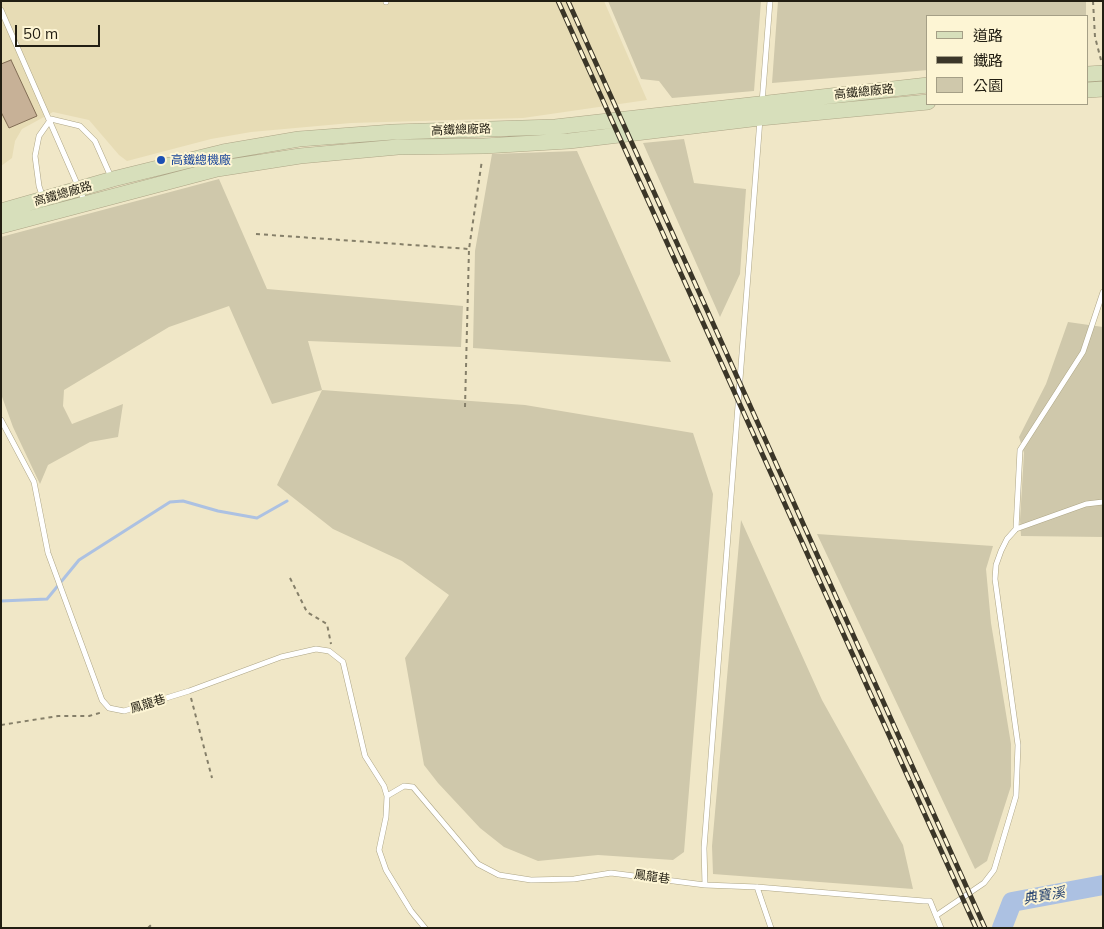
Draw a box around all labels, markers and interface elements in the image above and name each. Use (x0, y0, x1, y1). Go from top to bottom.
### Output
scale bar (18, 15, 102, 47)
legend (926, 15, 1089, 105)
text: 50 m (23, 24, 58, 43)
text: 道路 (973, 26, 1003, 45)
text: 鐵路 (973, 51, 1003, 70)
text: 公園 (973, 76, 1003, 95)
street label: 高鐵總廠路 (833, 82, 895, 102)
street label: 高鐵總廠路 (431, 122, 491, 138)
place label: 高鐵總機廠 (171, 153, 231, 167)
marker: 高鐵總機廠 (155, 154, 167, 166)
street label: 高鐵總廠路 (32, 179, 94, 209)
street label: 鳳龍巷 (129, 692, 167, 716)
street label: 鳳龍巷 (633, 867, 671, 887)
water label: 典寶溪 (1022, 884, 1066, 908)

